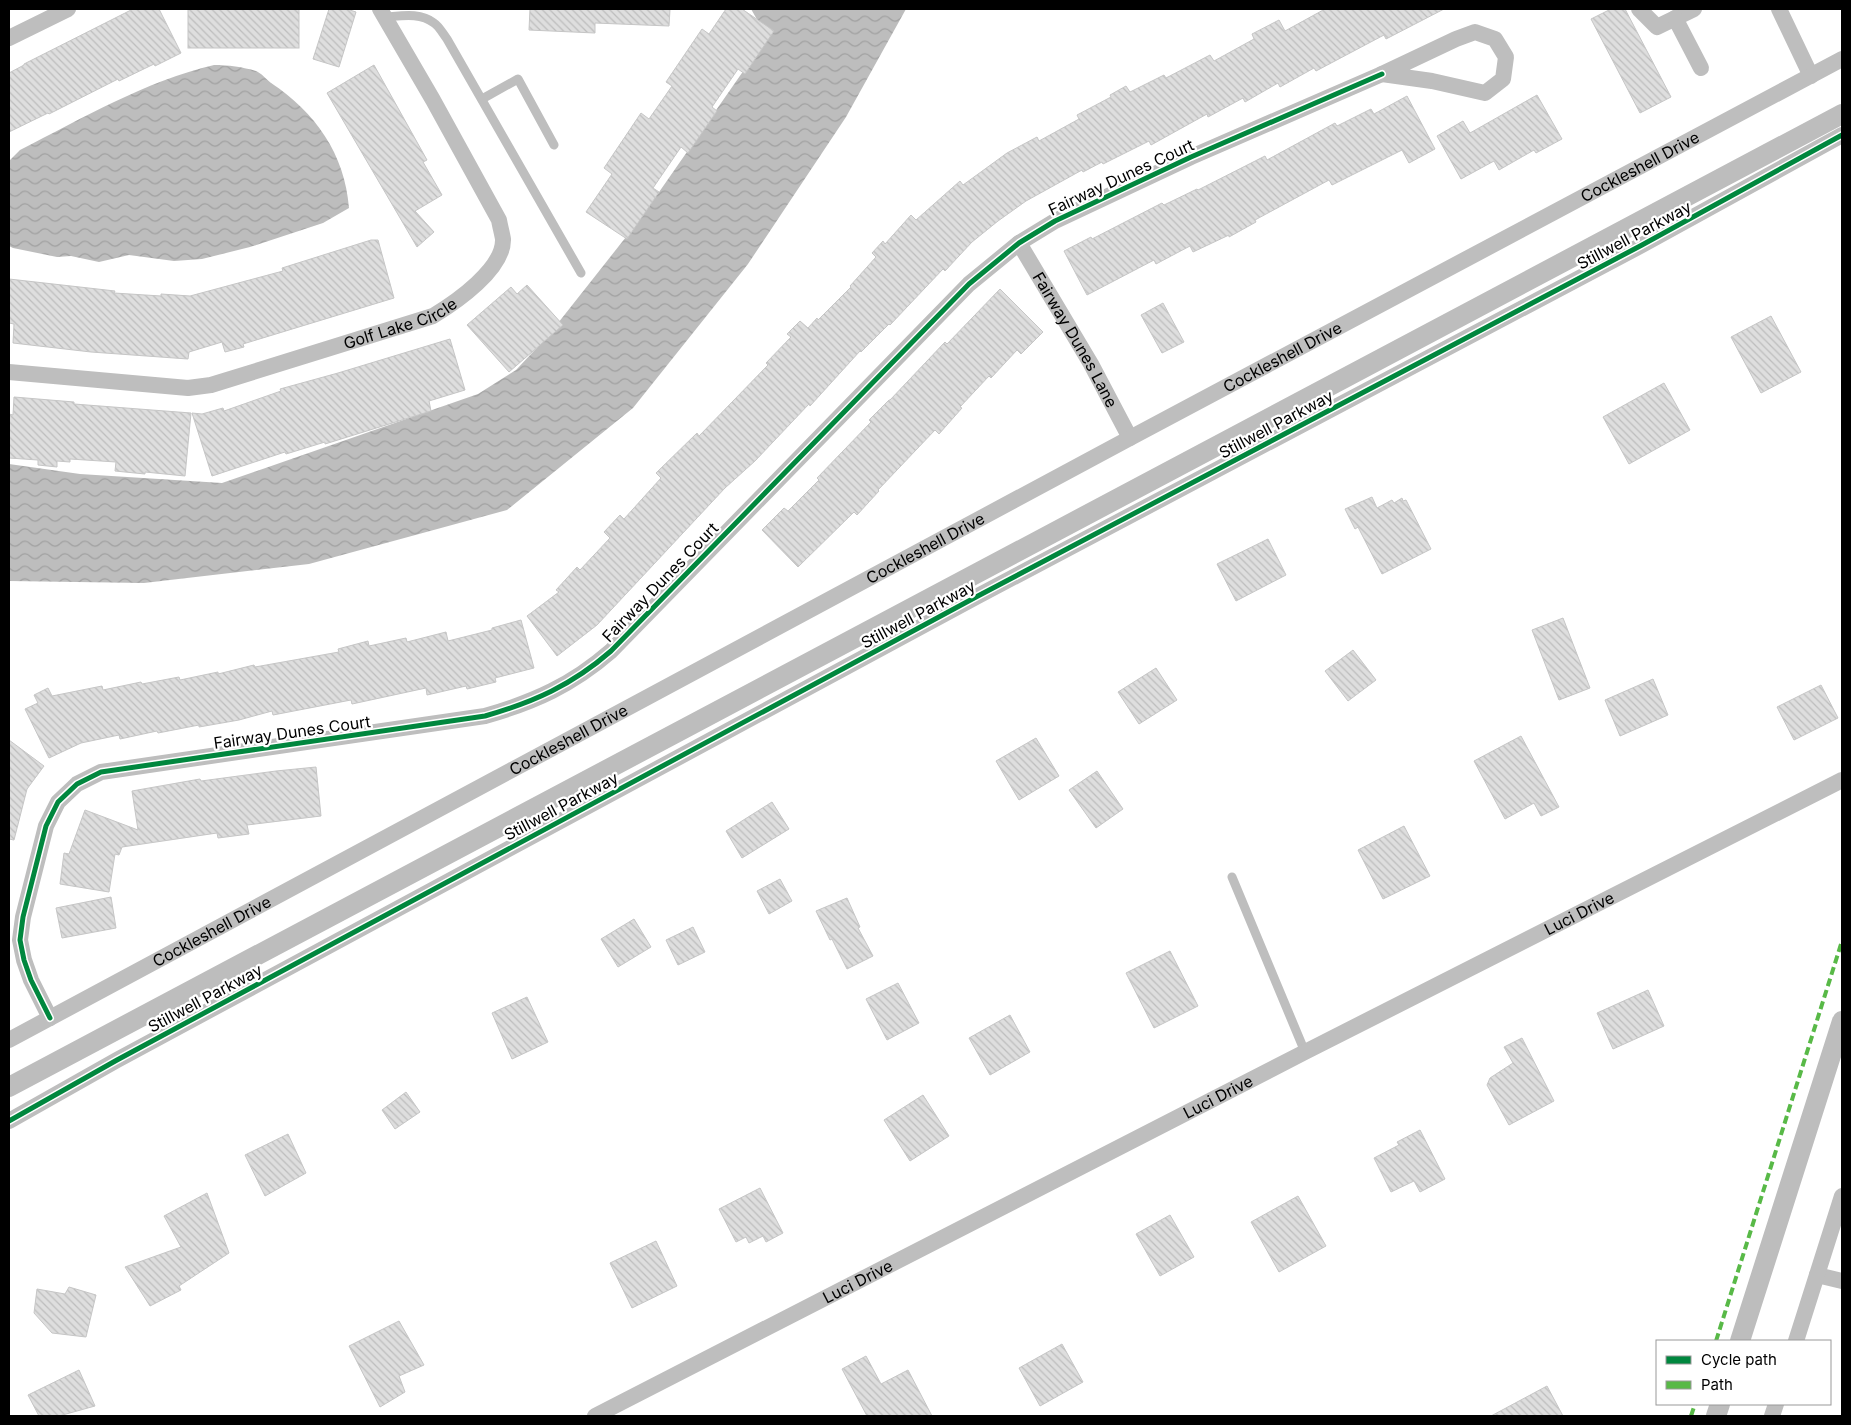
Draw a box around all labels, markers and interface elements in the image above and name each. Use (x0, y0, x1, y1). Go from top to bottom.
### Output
street label: Cockleshell Drive (1577, 127, 1703, 206)
street label: Fairway Dunes Court (1045, 134, 1197, 220)
street label: Stillwell Parkway (1573, 196, 1695, 274)
street label: Fairway Dunes Lane (1029, 268, 1122, 411)
street label: Golf Lake Circle (341, 293, 461, 353)
street label: Cockleshell Drive (1220, 317, 1345, 397)
street label: Stillwell Parkway (1215, 385, 1337, 463)
street label: Cockleshell Drive (863, 508, 988, 588)
street label: Fairway Dunes Court (598, 518, 722, 646)
street label: Stillwell Parkway (857, 575, 979, 653)
street label: Cockleshell Drive (506, 700, 631, 780)
street label: Fairway Dunes Court (212, 711, 372, 753)
street label: Stillwell Parkway (500, 767, 622, 845)
street label: Luci Drive (1541, 887, 1617, 939)
street label: Cockleshell Drive (149, 891, 274, 971)
street label: Stillwell Parkway (144, 959, 266, 1037)
street label: Luci Drive (1180, 1070, 1256, 1123)
street label: Luci Drive (819, 1255, 896, 1308)
legend (1656, 1340, 1831, 1405)
text: Cycle path (1701, 1350, 1777, 1369)
text: Path (1701, 1375, 1733, 1394)

